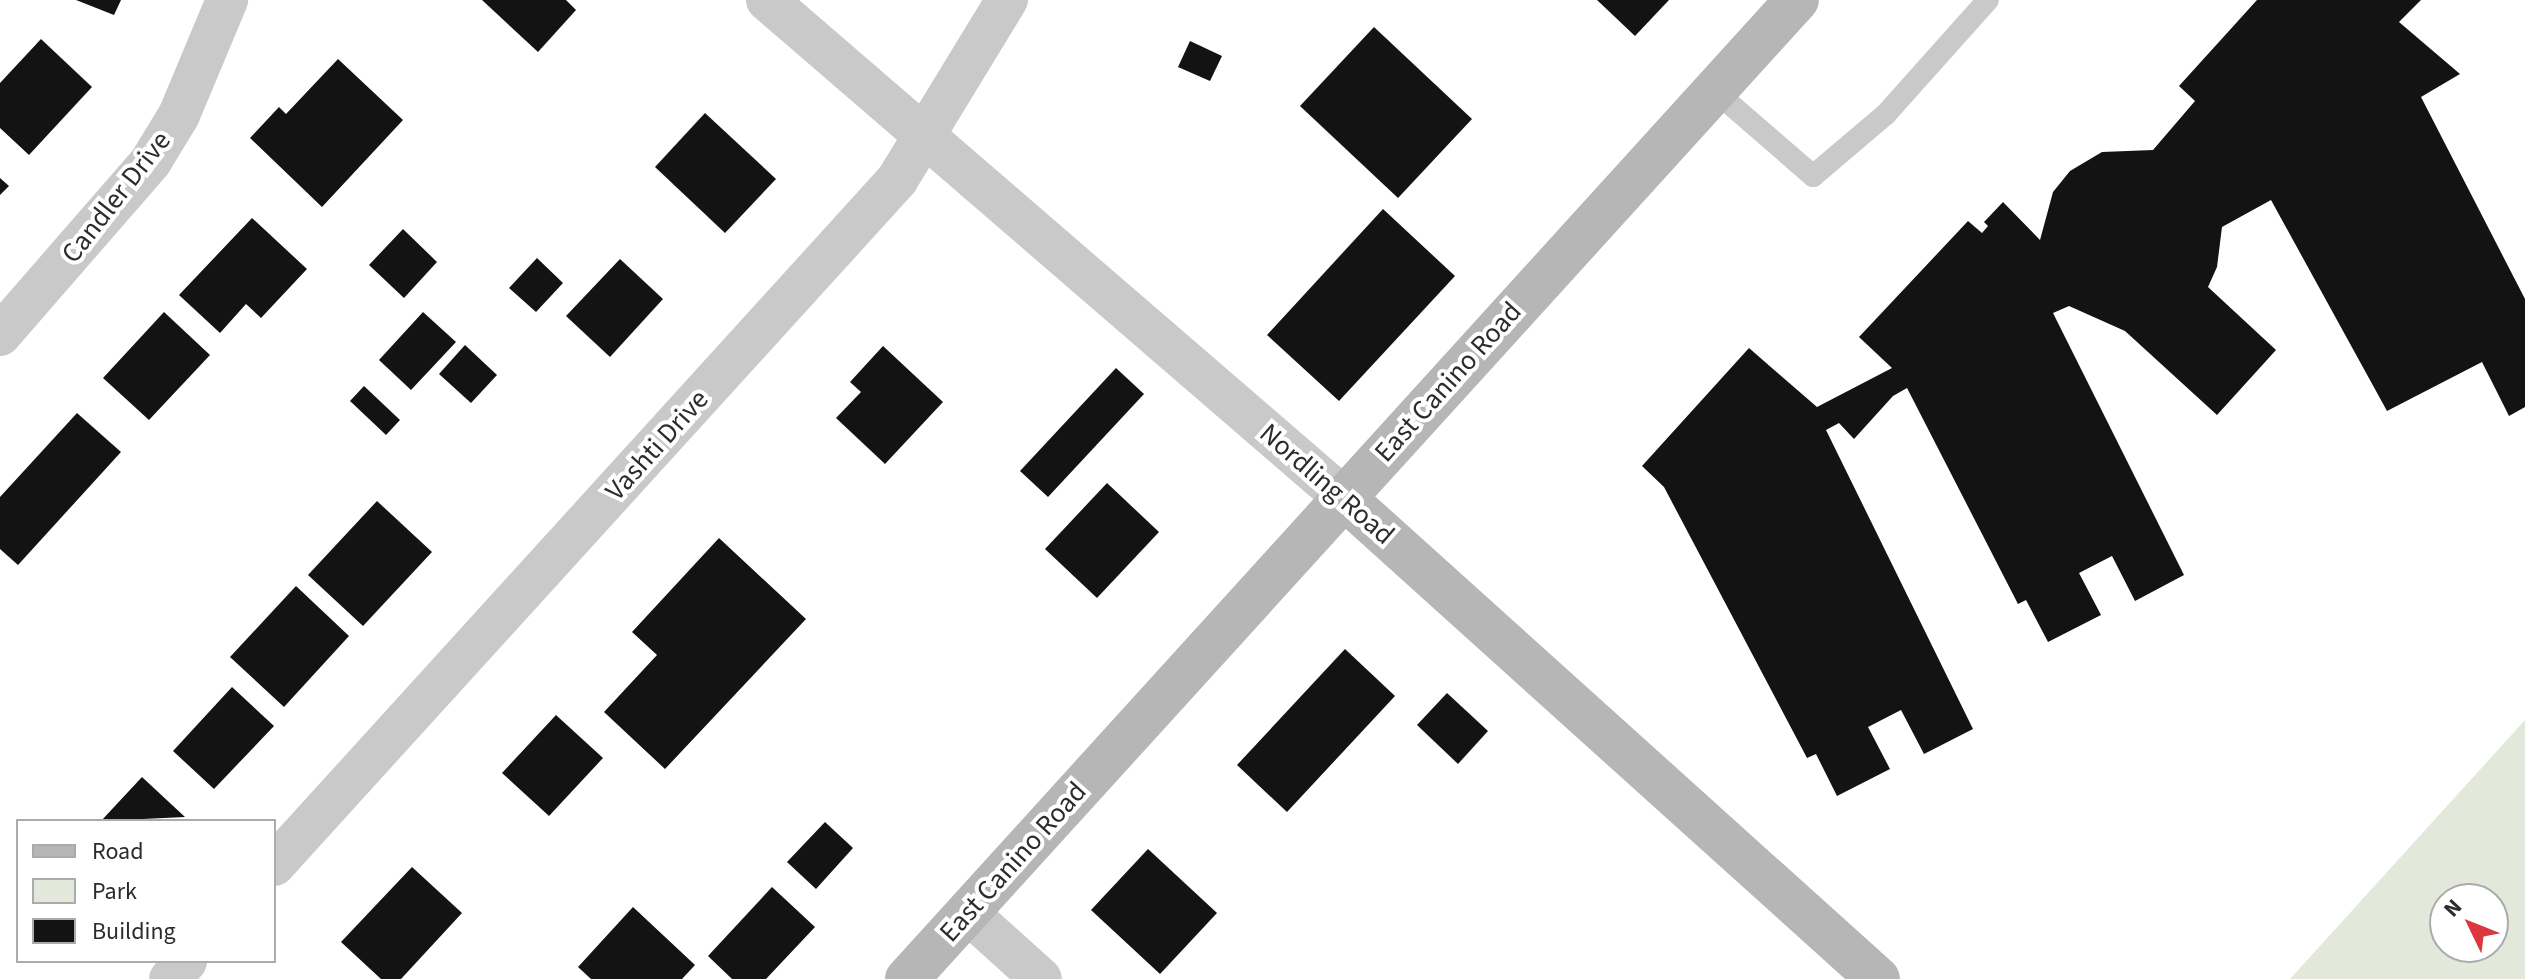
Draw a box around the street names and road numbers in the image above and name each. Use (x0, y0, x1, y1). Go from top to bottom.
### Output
street label: Candler Drive (54, 124, 178, 270)
street label: East Canino Road (1367, 295, 1529, 469)
street label: Vashti Drive (599, 383, 715, 507)
street label: Nordling Road (1253, 416, 1401, 552)
street label: East Canino Road (932, 775, 1094, 949)

